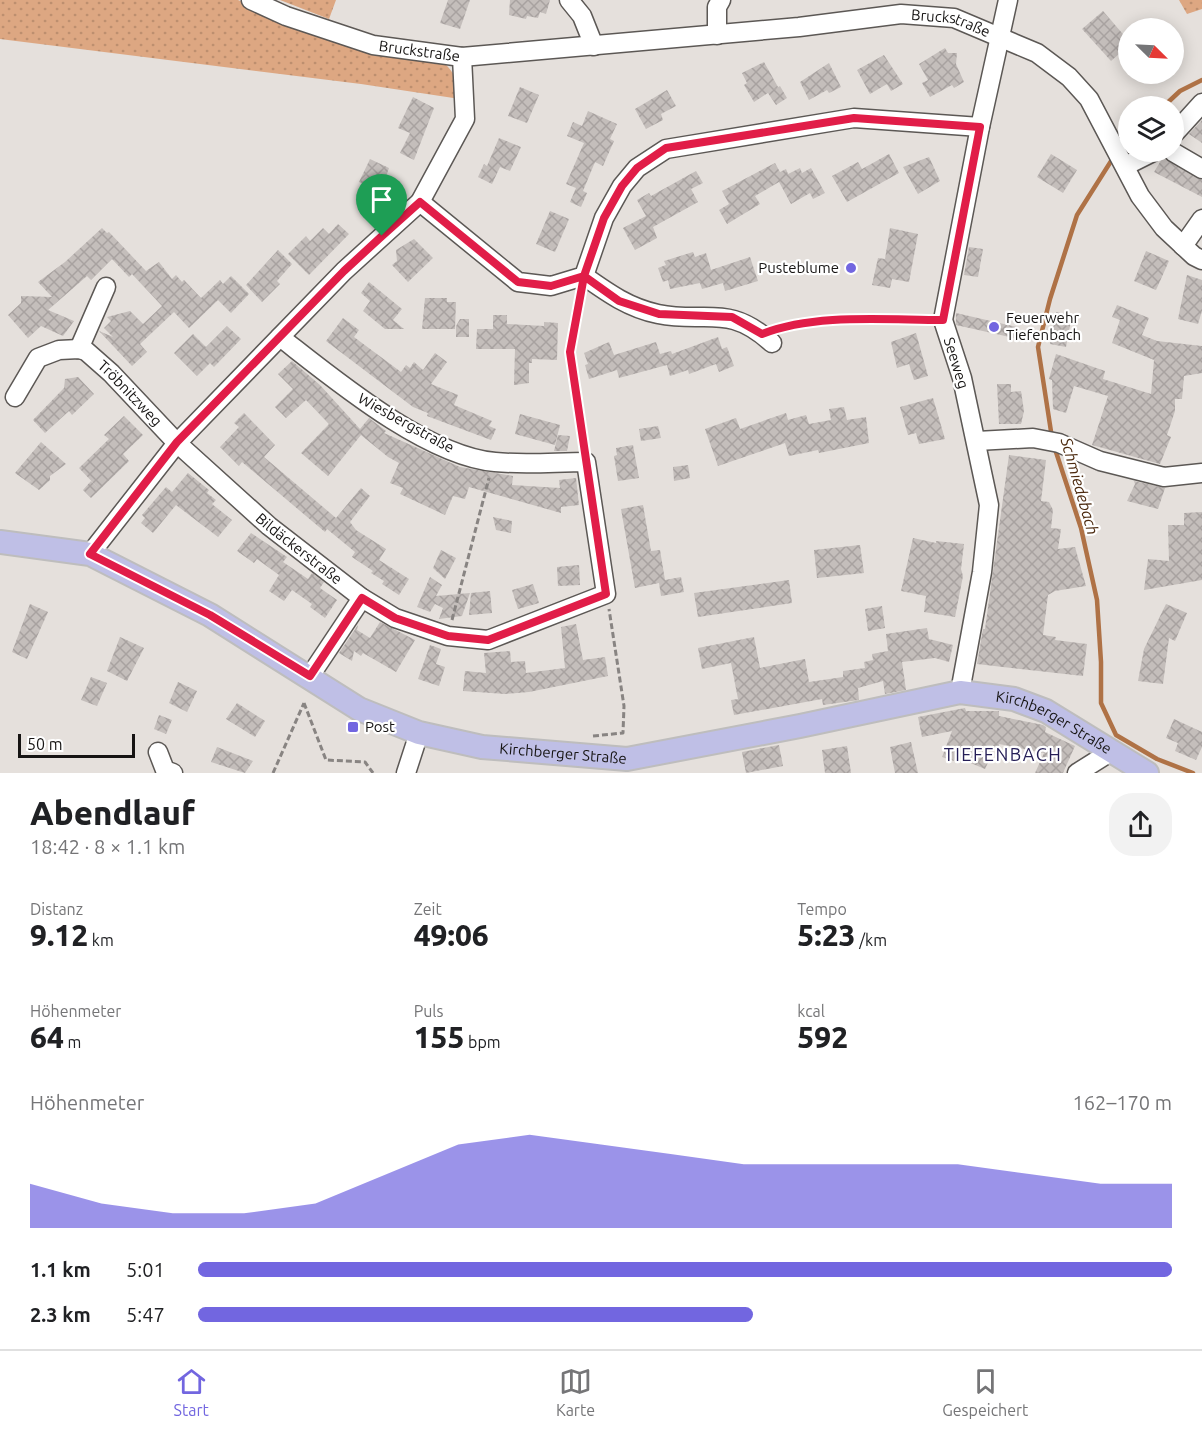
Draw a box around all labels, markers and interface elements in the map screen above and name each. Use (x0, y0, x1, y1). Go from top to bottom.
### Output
street label: Bruckstraße (910, 6, 993, 40)
north arrow (1118, 18, 1184, 84)
map controls (1118, 18, 1184, 162)
street label: Bruckstraße (378, 37, 461, 65)
button: layers (1118, 96, 1184, 162)
pin (356, 174, 407, 236)
icon: arrive (365, 183, 398, 216)
place label: Pusteblume (758, 259, 839, 276)
marker: Pusteblume (844, 261, 858, 275)
place label: Feuerwehr Tiefenbach (1006, 309, 1081, 343)
marker: Feuerwehr Tiefenbach (987, 320, 1001, 334)
street label: Seeweg (941, 335, 972, 391)
street label: Tröbnitzweg (95, 357, 166, 429)
street label: Wiesbergstraße (355, 389, 457, 456)
water label: Schmiedebach (1057, 434, 1102, 537)
street label: Bildäckerstraße (253, 509, 346, 587)
street label: Kirchberger Straße (995, 688, 1115, 757)
place label: Post (365, 718, 395, 735)
marker: Post (346, 720, 360, 734)
scale bar (18, 731, 135, 758)
text: 50 m (27, 735, 63, 753)
street label: Kirchberger Straße (499, 739, 627, 767)
district label: TIEFENBACH (944, 744, 1062, 764)
button: share (1109, 793, 1172, 856)
text: Abendlauf (30, 794, 195, 831)
text: 18:42 · 8 × 1.1 km (30, 835, 185, 858)
text: Distanz (30, 900, 83, 918)
text: Zeit (414, 900, 442, 918)
text: Tempo (797, 900, 847, 918)
text: 9.12 (30, 918, 88, 952)
text: 49:06 (414, 918, 489, 952)
text: 5:23 (797, 918, 855, 952)
text: km (88, 931, 114, 949)
text: /km (855, 931, 887, 949)
text: Höhenmeter (30, 1002, 121, 1020)
text: Puls (414, 1002, 444, 1020)
text: kcal (797, 1002, 825, 1020)
text: 64 (30, 1020, 64, 1054)
text: 155 (414, 1020, 464, 1054)
text: 592 (797, 1020, 848, 1054)
text: m (64, 1033, 81, 1051)
text: bpm (464, 1033, 501, 1051)
text: Höhenmeter (30, 1091, 144, 1114)
text: 162–170 m (1073, 1091, 1172, 1114)
text: 1.1 km (30, 1258, 91, 1281)
text: 5:01 (126, 1258, 165, 1281)
text: 2.3 km (30, 1303, 91, 1326)
text: 5:47 (126, 1303, 165, 1326)
tab: Start (174, 1365, 209, 1419)
tab: Karte (556, 1365, 595, 1419)
tab: Gespeichert (942, 1365, 1028, 1419)

